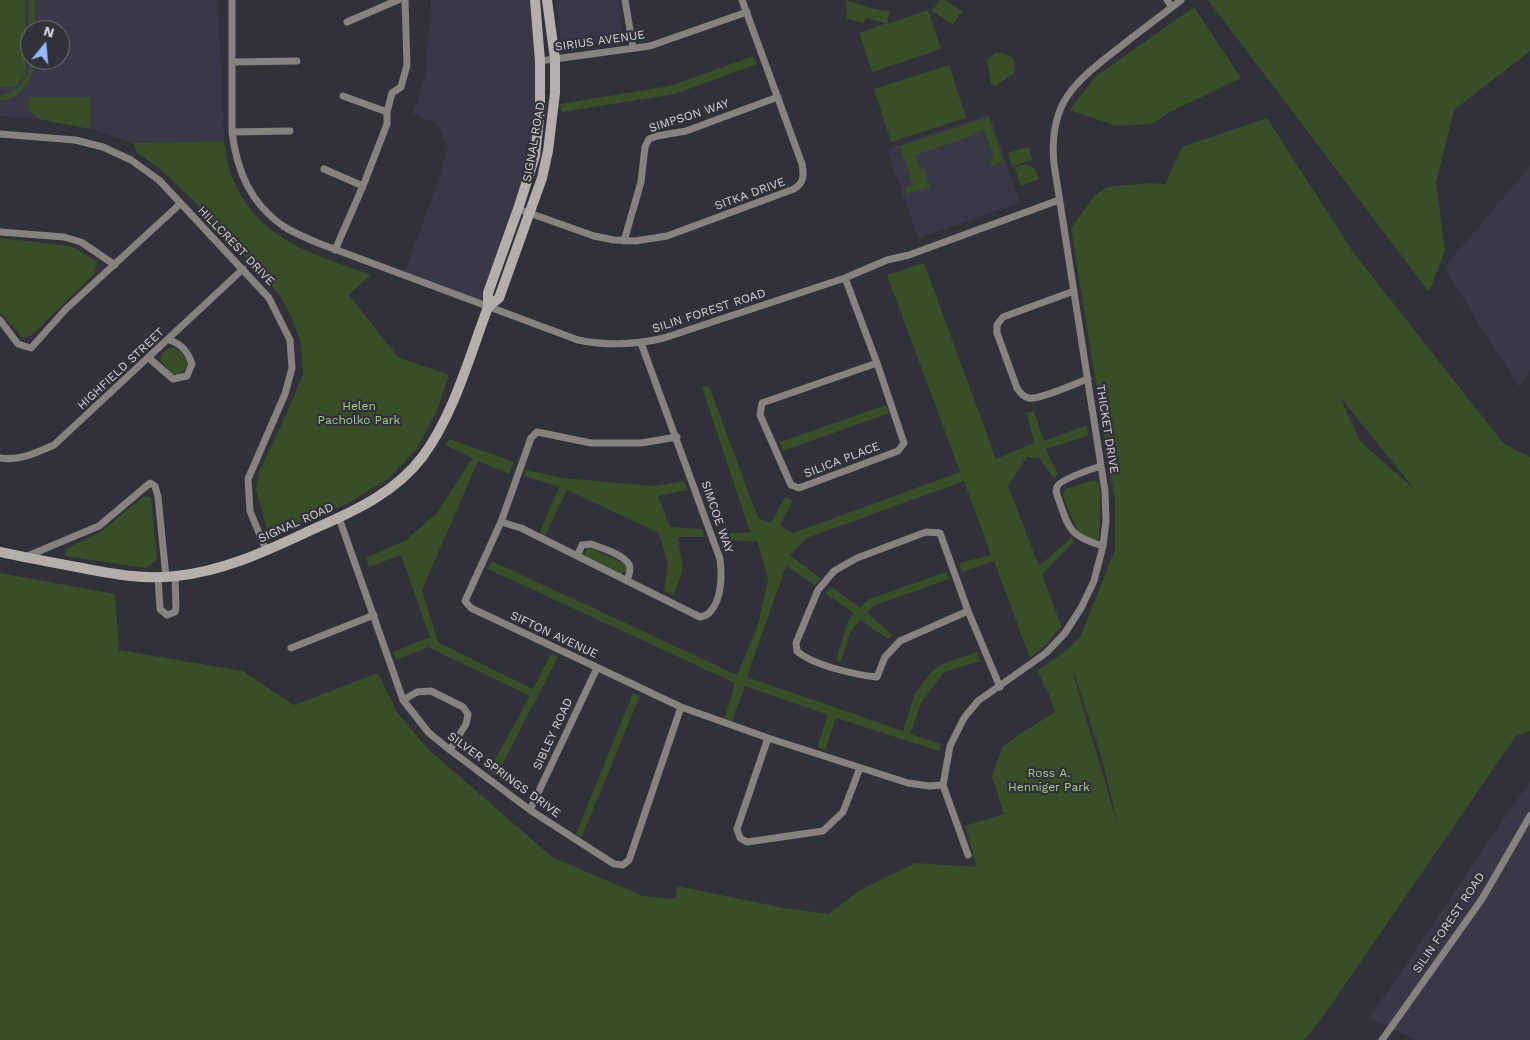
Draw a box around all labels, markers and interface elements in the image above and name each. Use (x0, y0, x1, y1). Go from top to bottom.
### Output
north arrow (20, 20, 70, 70)
text: N (42, 22, 56, 41)
street label: SIRIUS AVENUE (554, 28, 646, 54)
street label: SIMPSON WAY (647, 96, 731, 136)
street label: SIGNAL ROAD (520, 101, 548, 183)
street label: SITKA DRIVE (713, 175, 787, 213)
street label: HILLCREST DRIVE (194, 203, 278, 289)
street label: SILIN FOREST ROAD (650, 286, 768, 336)
street label: HIGHFIELD STREET (75, 325, 167, 413)
street label: THICKET DRIVE (1093, 383, 1121, 475)
park label: Helen Pacholko Park (318, 399, 400, 427)
street label: SILICA PLACE (802, 439, 882, 481)
street label: SIMCOE WAY (698, 479, 736, 555)
street label: SIGNAL ROAD (256, 500, 336, 546)
street label: SIFTON AVENUE (508, 608, 600, 662)
street label: SIBLEY ROAD (530, 696, 576, 772)
street label: SILVER SPRINGS DRIVE (445, 729, 563, 821)
park label: Ross A. Henniger Park (1008, 766, 1090, 794)
street label: SILIN FOREST ROAD (1410, 870, 1488, 976)

